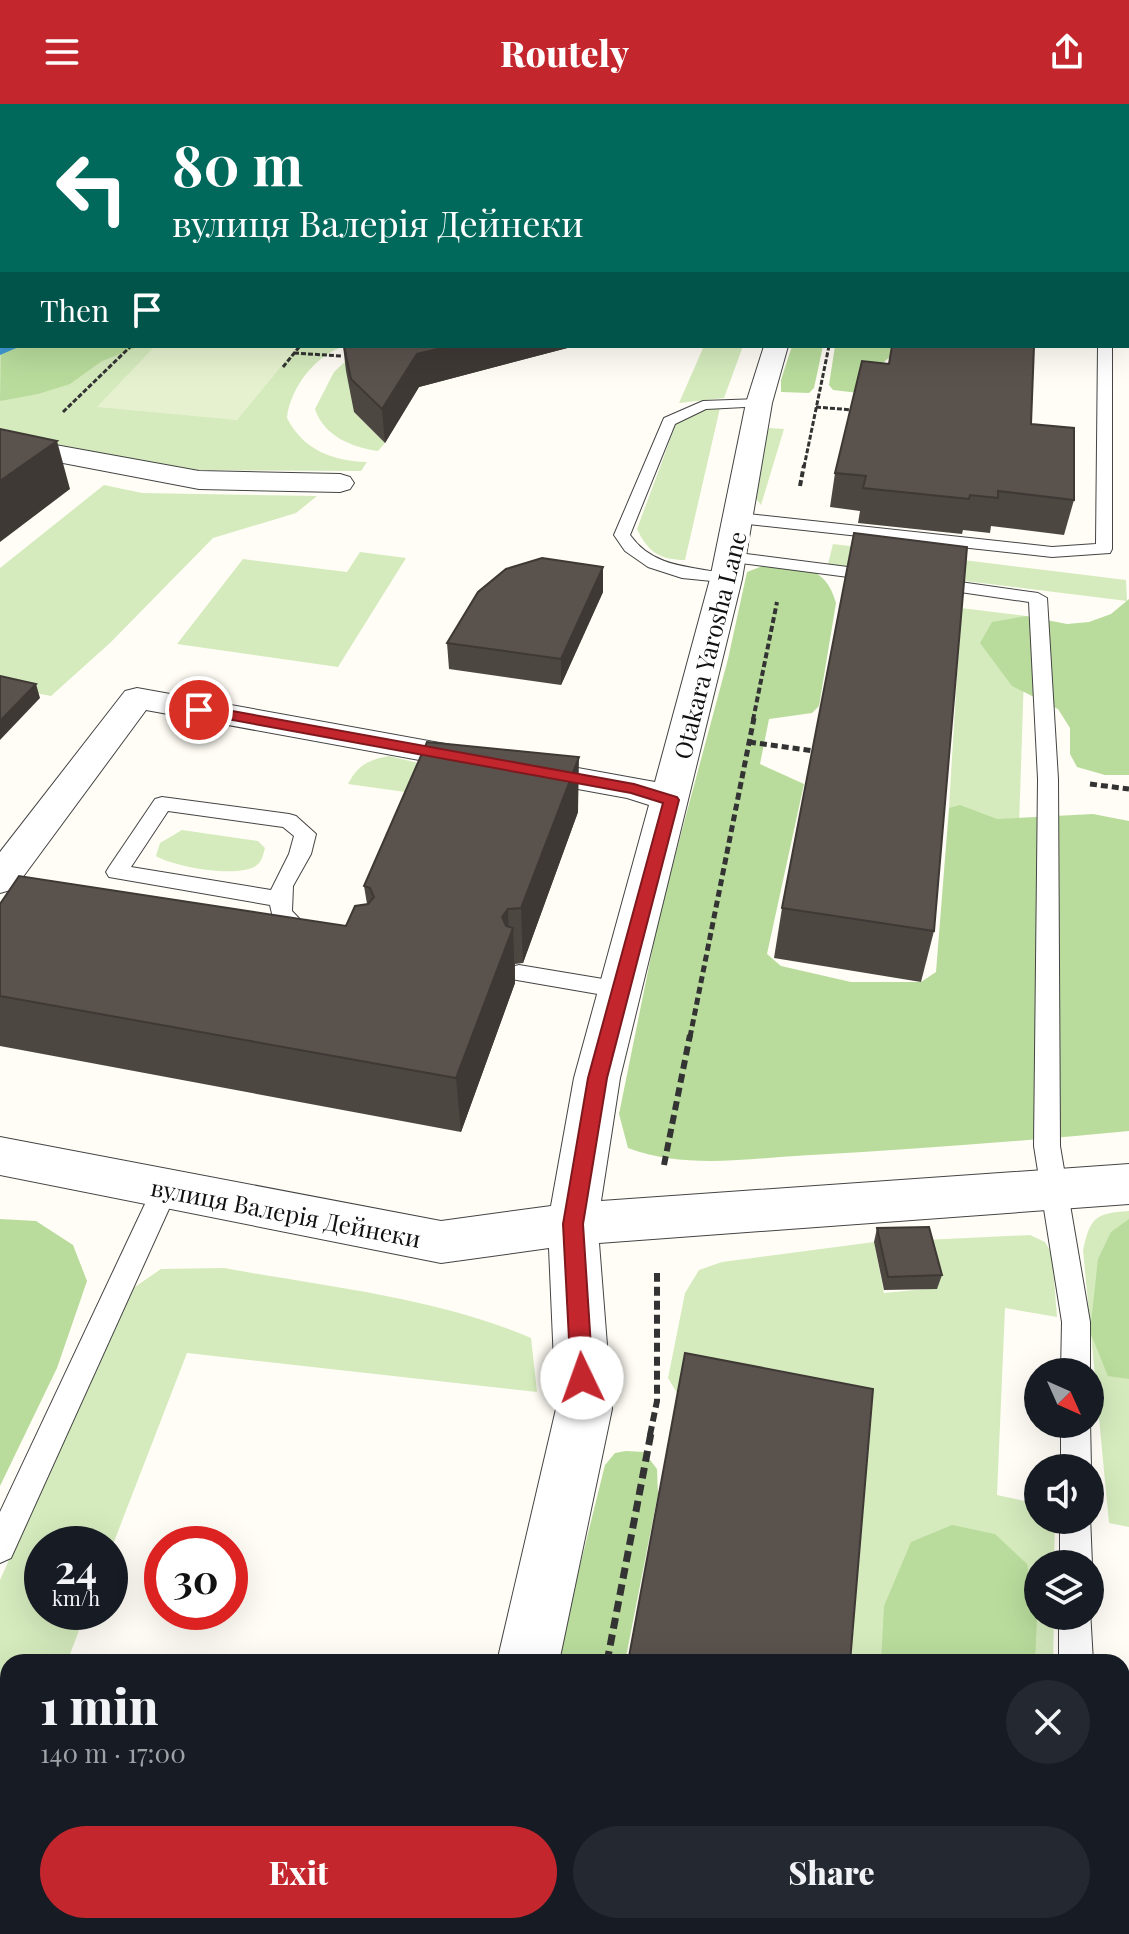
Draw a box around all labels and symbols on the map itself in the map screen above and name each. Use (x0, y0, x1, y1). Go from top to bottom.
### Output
street label: Otakara Yarosha Lane (665, 528, 753, 762)
pin (165, 676, 233, 744)
street label: вулиця Валерія Дейнеки (148, 1170, 424, 1254)
position arrow (540, 1336, 624, 1420)
north arrow (1024, 1358, 1104, 1438)
speed limit sign: 30 (144, 1526, 248, 1630)

